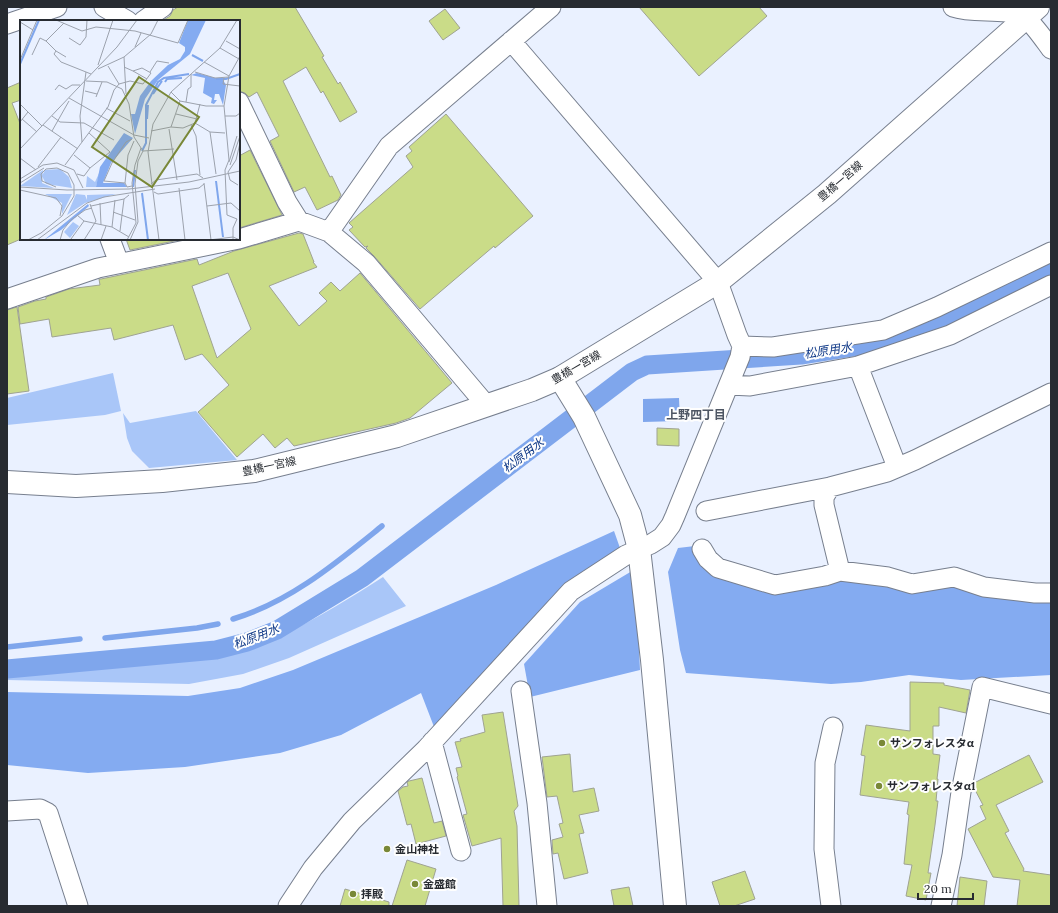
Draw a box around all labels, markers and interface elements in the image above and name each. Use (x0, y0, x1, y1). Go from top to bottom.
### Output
inset map (20, 20, 240, 240)
street label: 豊橋一宮線 (815, 158, 865, 204)
water label: 松原用水 (803, 339, 855, 361)
street label: 豊橋一宮線 (549, 347, 603, 387)
district label: 上野四丁目 (666, 407, 726, 422)
water label: 松原用水 (499, 433, 548, 475)
street label: 豊橋一宮線 (241, 453, 297, 479)
water label: 松原用水 (231, 620, 283, 652)
place label: サンフォレスタα (890, 736, 975, 750)
marker: サンフォレスタα (877, 738, 887, 748)
place label: サンフォレスタα1 (887, 779, 976, 793)
marker: サンフォレスタα1 (874, 781, 884, 791)
place label: 金山神社 (395, 842, 439, 856)
marker: 金山神社 (382, 844, 392, 854)
scale bar (918, 875, 973, 901)
place label: 金盛館 (423, 877, 456, 891)
marker: 金盛館 (410, 879, 420, 889)
text: 20 m (924, 881, 952, 896)
place label: 拝殿 (361, 887, 383, 901)
marker: 拝殿 (348, 889, 358, 899)

